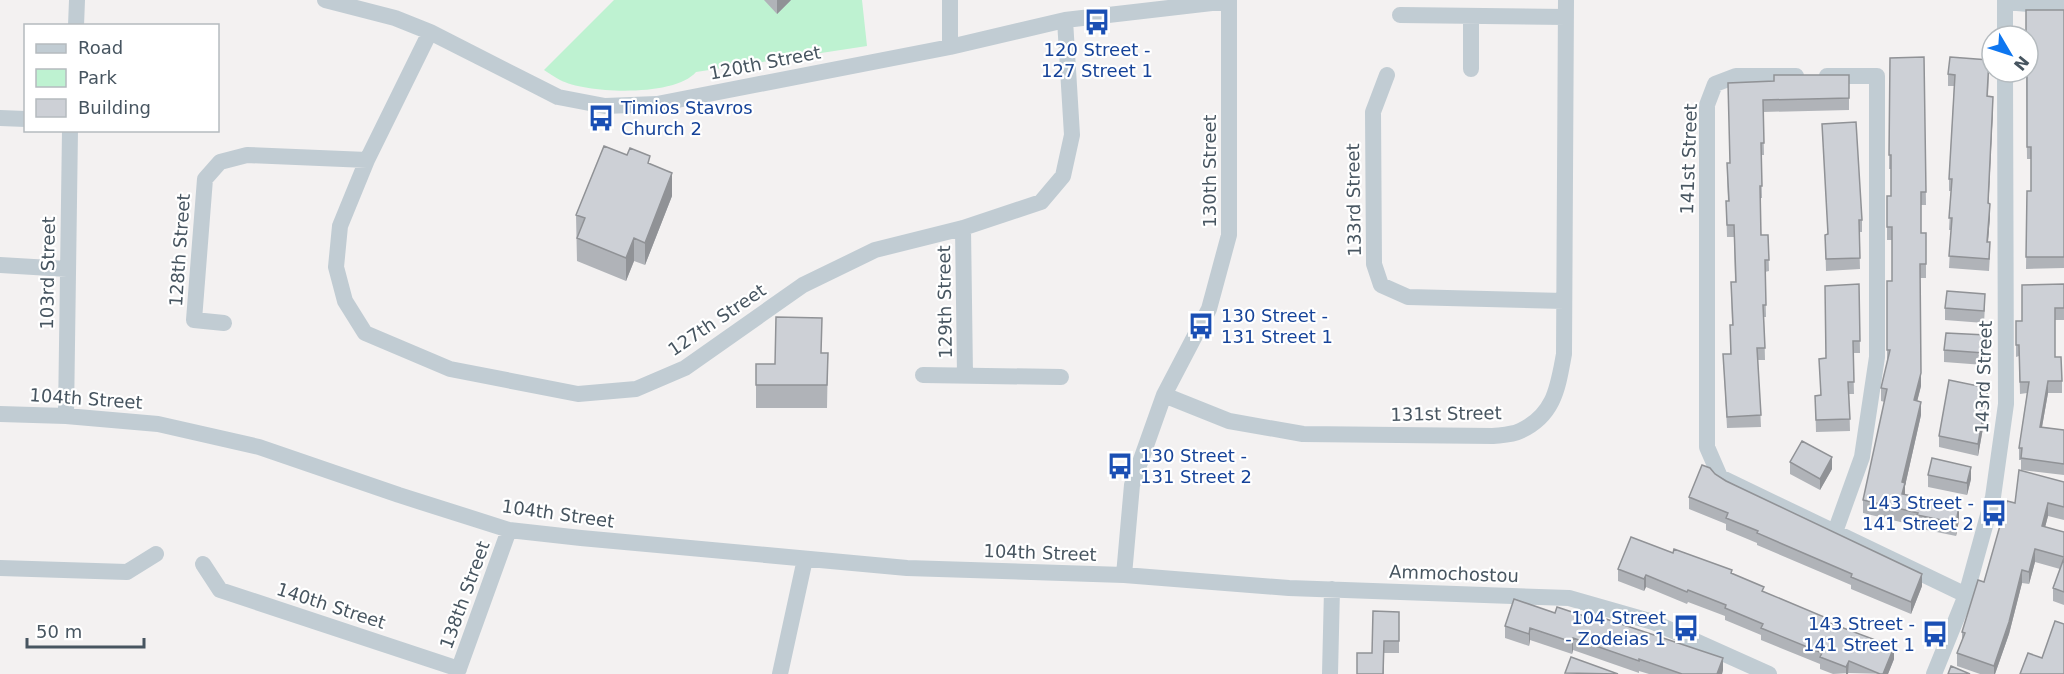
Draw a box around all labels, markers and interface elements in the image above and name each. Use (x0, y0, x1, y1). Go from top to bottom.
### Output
bus stop icon: 120 Street - 127 Street 1 (1082, 7, 1112, 37)
legend (24, 24, 219, 132)
north arrow (1980, 24, 2040, 84)
text: Road (78, 37, 123, 58)
place label: 120 Street - 127 Street 1 (1041, 39, 1153, 81)
street label: 120th Street (707, 41, 822, 84)
text: N (2010, 52, 2033, 74)
text: Park (78, 67, 117, 88)
text: Building (78, 97, 151, 118)
place label: Timios Stavros Church 2 (620, 97, 753, 139)
bus stop icon: Timios Stavros Church 2 (586, 103, 616, 133)
street label: 141st Street (1676, 103, 1701, 215)
street label: 130th Street (1199, 114, 1220, 228)
street label: 133rd Street (1342, 143, 1365, 257)
street label: 128th Street (165, 193, 194, 307)
street label: 103rd Street (36, 216, 59, 330)
street label: 129th Street (933, 245, 956, 359)
street label: 127th Street (664, 279, 770, 360)
place label: 130 Street - 131 Street 1 (1221, 305, 1333, 347)
bus stop icon: 130 Street - 131 Street 1 (1186, 311, 1216, 341)
street label: 143rd Street (1971, 320, 1996, 434)
street label: 104th Street (29, 384, 143, 413)
street label: 131st Street (1390, 402, 1502, 425)
place label: 130 Street - 131 Street 2 (1140, 445, 1252, 487)
bus stop icon: 130 Street - 131 Street 2 (1105, 451, 1135, 481)
place label: 143 Street - 141 Street 2 (1862, 492, 1974, 534)
street label: 104th Street (501, 495, 616, 532)
bus stop icon: 143 Street - 141 Street 2 (1979, 498, 2009, 528)
street label: 138th Street (435, 538, 494, 652)
street label: 104th Street (983, 540, 1097, 565)
street label: Ammochostou (1389, 561, 1519, 586)
street label: 140th Street (274, 578, 388, 633)
place label: 104 Street - Zodeias 1 (1565, 607, 1666, 649)
scale bar (27, 611, 144, 649)
bus stop icon: 104 Street - Zodeias 1 (1671, 613, 1701, 643)
place label: 143 Street - 141 Street 1 (1803, 613, 1915, 655)
bus stop icon: 143 Street - 141 Street 1 (1920, 619, 1950, 649)
text: 50 m (36, 621, 82, 642)

